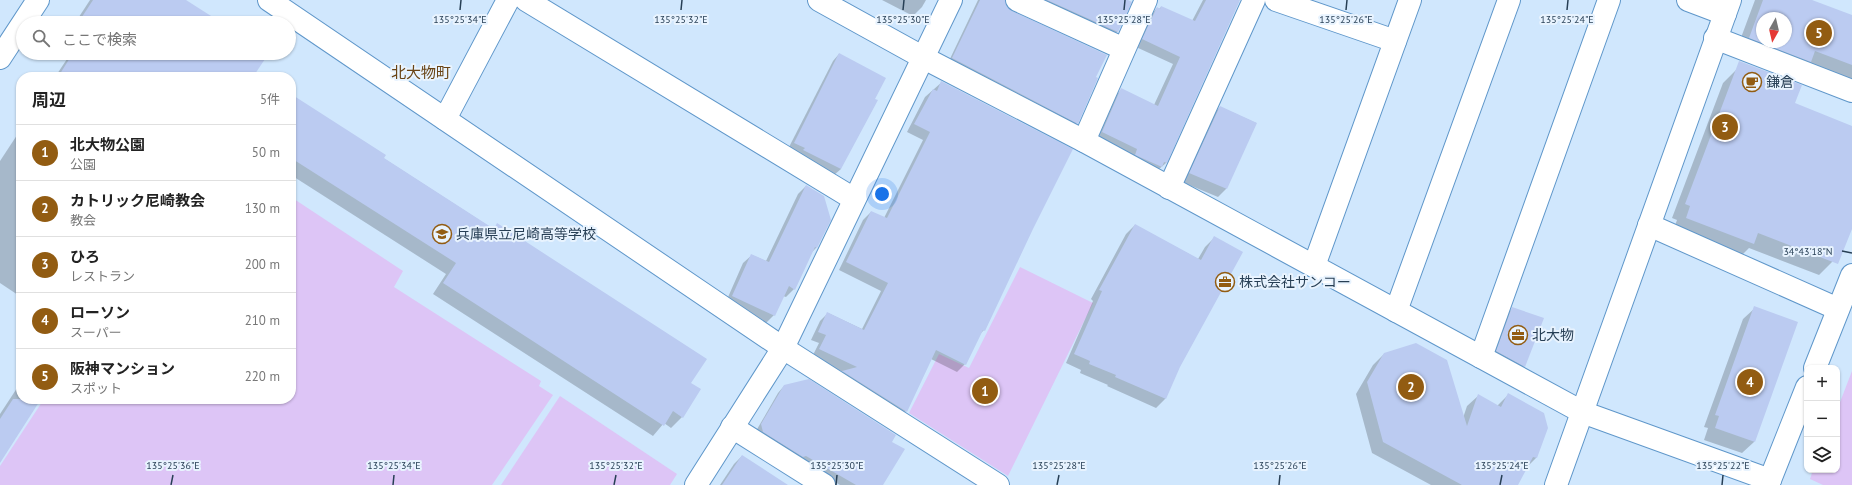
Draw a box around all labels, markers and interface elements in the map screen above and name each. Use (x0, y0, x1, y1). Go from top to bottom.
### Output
north arrow (1756, 12, 1792, 48)
text: 135°25'34"E (433, 13, 487, 26)
text: 135°25'32"E (654, 13, 708, 26)
text: 135°25'30"E (876, 13, 930, 26)
text: 135°25'28"E (1097, 13, 1151, 26)
text: 135°25'26"E (1319, 13, 1373, 26)
text: 135°25'24"E (1540, 13, 1594, 26)
search box (16, 16, 296, 60)
pin: 5 (1806, 18, 1832, 48)
icon: search (30, 27, 52, 49)
text: ここで検索 (62, 30, 137, 49)
district label: 北大物町 (391, 63, 451, 82)
cafe icon: 鎌倉 (1741, 71, 1763, 93)
place label: 鎌倉 (1766, 73, 1794, 91)
text: 周辺 (32, 89, 66, 111)
text: 5件 (260, 91, 280, 108)
pin: 3 (1712, 112, 1738, 142)
text: 北大物公園 (70, 135, 145, 154)
text: 1 (41, 144, 49, 161)
text: 50 m (252, 144, 280, 161)
text: 公園 (70, 156, 96, 173)
your location (872, 184, 892, 204)
text: カトリック尼崎教会 (70, 191, 205, 210)
text: 2 (41, 200, 49, 217)
text: 130 m (245, 200, 280, 217)
text: 教会 (70, 212, 96, 229)
school or university icon: 兵庫県立尼崎高等学校 (431, 223, 453, 245)
place label: 兵庫県立尼崎高等学校 (456, 225, 596, 243)
text: 34°43'18"N (1783, 245, 1833, 258)
text: ひろ (70, 247, 100, 266)
text: 3 (41, 256, 49, 273)
text: 200 m (245, 256, 280, 273)
text: レストラン (70, 268, 135, 285)
office icon: 株式会社サンコー (1214, 271, 1236, 293)
place label: 株式会社サンコー (1239, 273, 1351, 291)
text: ローソン (70, 303, 130, 322)
text: 4 (41, 312, 49, 329)
text: 210 m (245, 312, 280, 329)
text: スーパー (70, 324, 122, 341)
office icon: 北大物 (1507, 324, 1529, 346)
place label: 北大物 (1532, 326, 1574, 344)
text: 阪神マンション (70, 359, 175, 378)
map controls (1804, 365, 1840, 473)
button: + (1804, 365, 1840, 401)
pin: 4 (1737, 367, 1763, 397)
text: 5 (41, 368, 49, 385)
text: 220 m (245, 368, 280, 385)
pin: 2 (1398, 372, 1424, 402)
pin: 1 (972, 376, 998, 406)
text: スポット (70, 380, 122, 397)
button: − (1804, 401, 1840, 437)
button: layers (1804, 437, 1840, 473)
text: 135°25'36"E (146, 459, 200, 472)
text: 135°25'34"E (367, 459, 421, 472)
text: 135°25'32"E (589, 459, 643, 472)
text: 135°25'30"E (810, 459, 864, 472)
text: 135°25'28"E (1032, 459, 1086, 472)
text: 135°25'26"E (1253, 459, 1307, 472)
text: 135°25'24"E (1475, 459, 1529, 472)
text: 135°25'22"E (1696, 459, 1750, 472)

